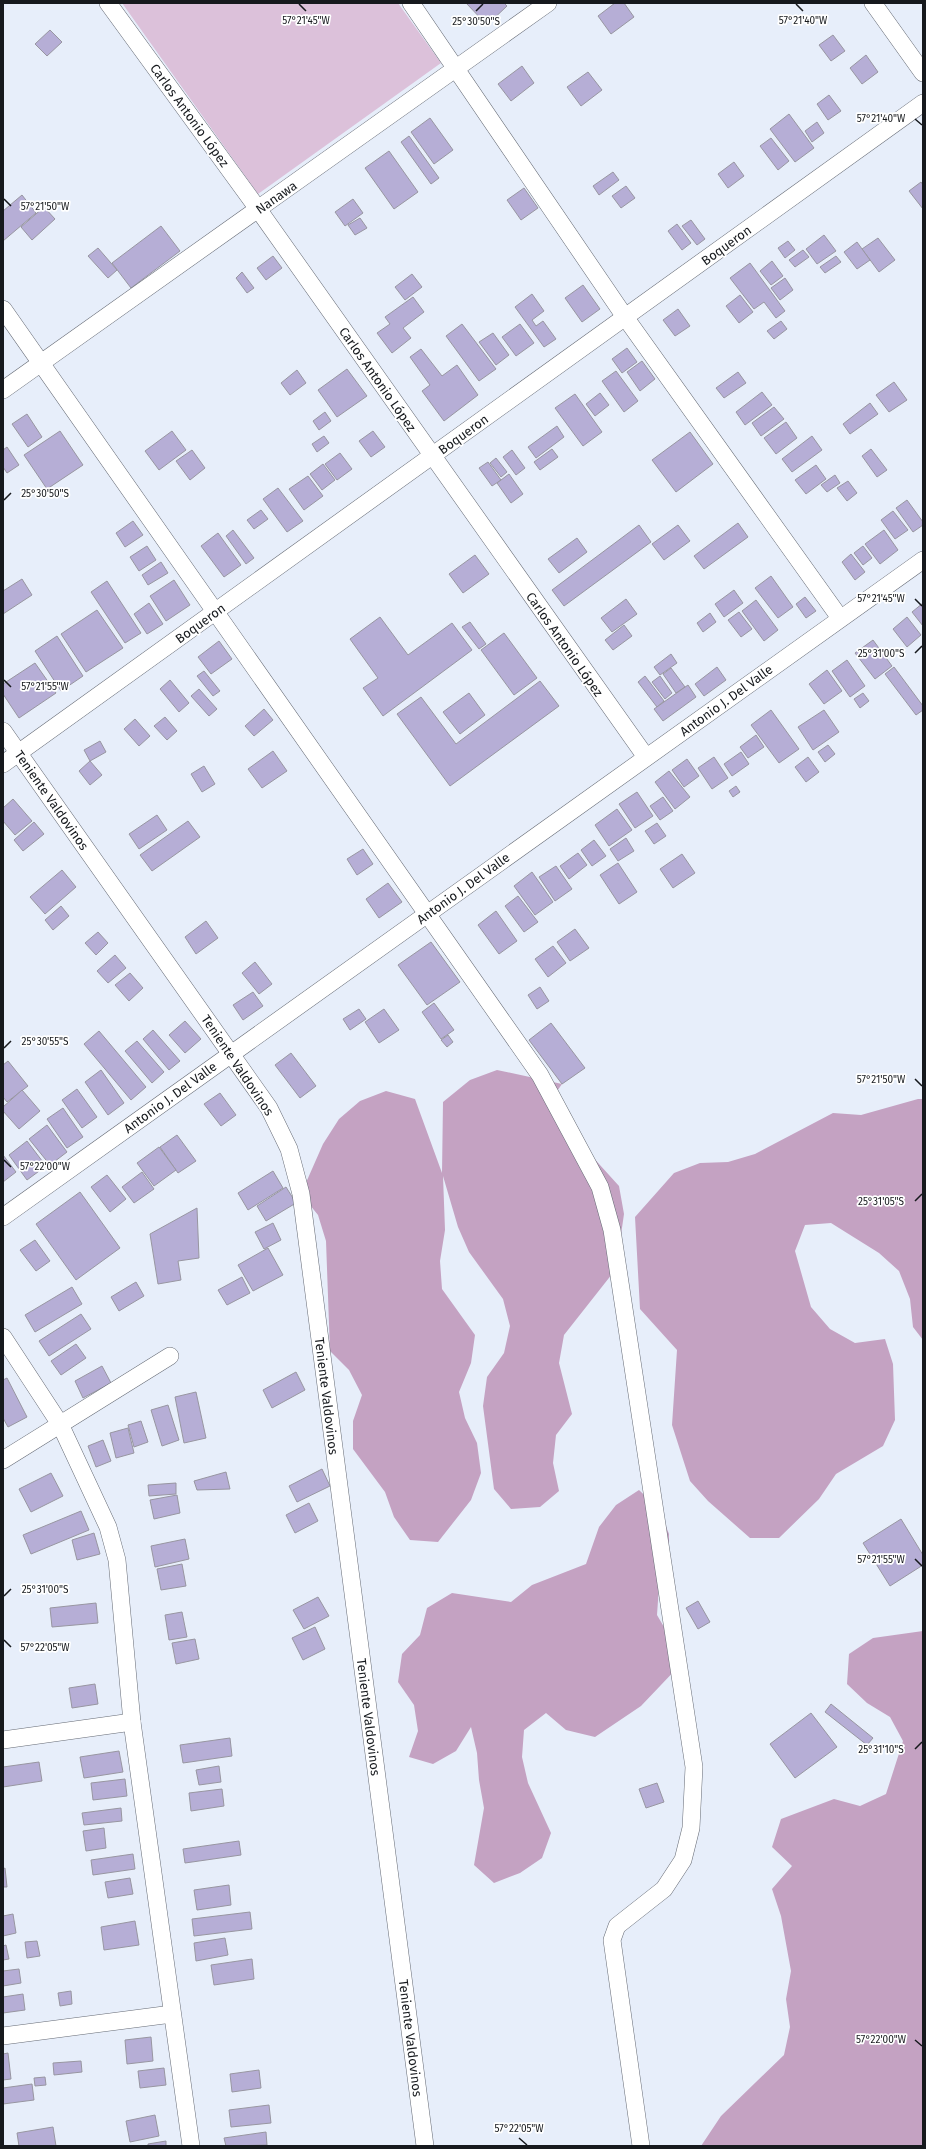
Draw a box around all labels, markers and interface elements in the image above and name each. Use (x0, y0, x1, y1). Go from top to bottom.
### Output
text: 57°21'45"W (282, 15, 331, 27)
text: 57°21'40"W (779, 15, 828, 27)
text: 25°30'50"S (452, 16, 500, 28)
street label: Carlos Antonio López (147, 61, 232, 170)
text: 57°21'40"W (857, 113, 906, 125)
street label: Nanawa (253, 178, 300, 217)
text: 57°21'50"W (21, 201, 70, 213)
street label: Boqueron (699, 222, 754, 268)
street label: Carlos Antonio López (336, 324, 419, 435)
street label: Boqueron (436, 411, 491, 457)
text: 25°30'50"S (21, 488, 69, 500)
street label: Carlos Antonio López (523, 589, 606, 700)
text: 57°21'45"W (857, 593, 906, 605)
street label: Boqueron (173, 600, 228, 646)
text: 25°31'00"S (858, 648, 905, 660)
street label: Antonio J. Del Valle (677, 662, 776, 739)
text: 57°21'55"W (21, 681, 70, 693)
street label: Teniente Valdovinos (12, 748, 92, 853)
street label: Antonio J. Del Valle (414, 850, 513, 927)
street label: Teniente Valdovinos (198, 1012, 277, 1118)
text: 25°30'55"S (22, 1036, 69, 1048)
street label: Antonio J. Del Valle (121, 1059, 220, 1136)
text: 57°21'50"W (857, 1074, 906, 1086)
text: 57°22'00"W (20, 1161, 71, 1173)
text: 25°31'05"S (858, 1196, 905, 1208)
street label: Teniente Valdovinos (312, 1337, 341, 1456)
text: 57°21'55"W (857, 1554, 906, 1566)
text: 25°31'00"S (22, 1584, 69, 1596)
text: 57°22'05"W (20, 1642, 70, 1654)
street label: Teniente Valdovinos (354, 1658, 383, 1777)
text: 25°31'10"S (858, 1744, 904, 1756)
street label: Teniente Valdovinos (396, 1979, 425, 2098)
text: 57°22'00"W (856, 2034, 907, 2046)
text: 57°22'05"W (494, 2123, 544, 2135)

